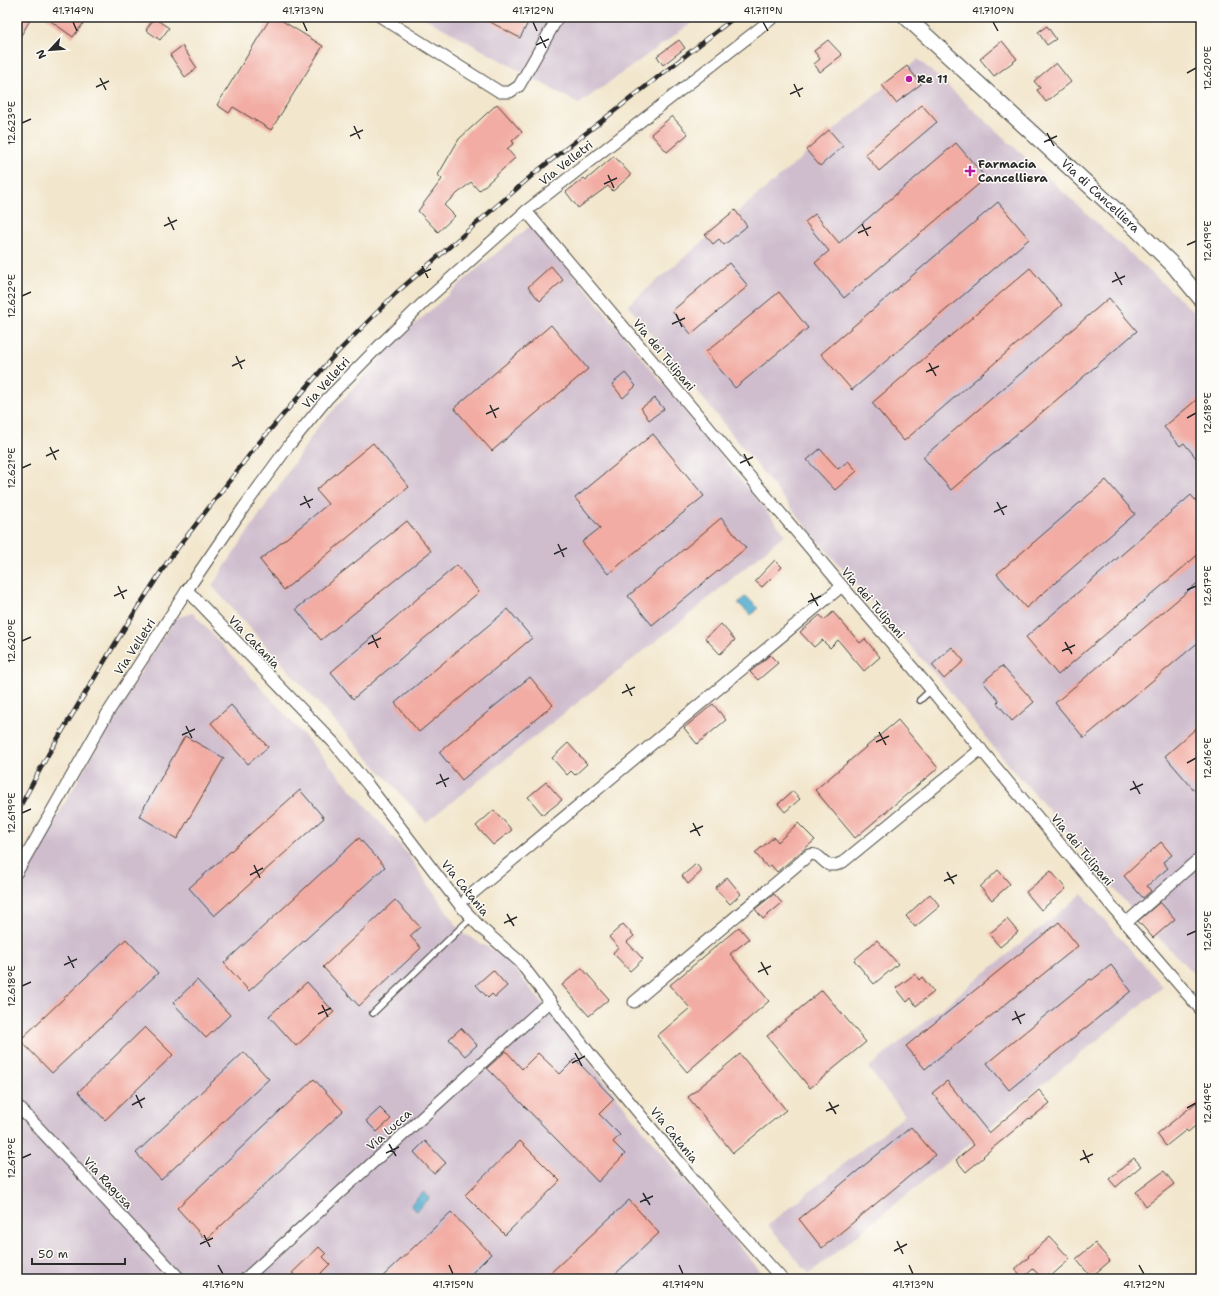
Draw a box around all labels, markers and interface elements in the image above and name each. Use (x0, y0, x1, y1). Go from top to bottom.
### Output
text: 41.714°N (52, 4, 94, 17)
text: 41.713°N (282, 4, 324, 17)
text: 41.712°N (512, 4, 554, 17)
text: 41.711°N (743, 4, 783, 17)
text: 41.710°N (972, 4, 1014, 17)
north arrow (30, 30, 70, 70)
text: 12.620°E (1201, 46, 1214, 90)
text: N (33, 47, 50, 61)
place label: Re 11 (917, 71, 948, 87)
marker: Re 11 (904, 74, 914, 84)
text: 12.623°E (5, 101, 18, 145)
street label: Via Velletri (536, 137, 596, 189)
street label: Via di Cancelliera (1057, 155, 1144, 236)
place label: Farmacia Cancelliera (978, 156, 1048, 186)
marker: Farmacia Cancelliera (965, 166, 975, 176)
text: 12.619°E (1201, 220, 1214, 262)
text: 12.622°E (5, 274, 18, 318)
street label: Via dei Tulipani (629, 316, 699, 394)
street label: Via Velletri (299, 354, 353, 412)
text: 12.618°E (1201, 392, 1214, 434)
text: 12.621°E (5, 447, 18, 489)
street label: Via dei Tulipani (838, 564, 908, 642)
text: 12.617°E (1201, 565, 1214, 607)
street label: Via Catania (225, 612, 284, 672)
street label: Via Velletri (111, 616, 159, 678)
text: 12.620°E (5, 619, 18, 663)
text: 12.616°E (1201, 737, 1214, 779)
text: 12.619°E (5, 792, 18, 834)
street label: Via dei Tulipani (1047, 811, 1117, 889)
street label: Via Catania (437, 857, 493, 920)
text: 12.615°E (1201, 911, 1214, 951)
text: 12.618°E (5, 965, 18, 1007)
text: 12.614°E (1201, 1082, 1214, 1124)
street label: Via Catania (646, 1104, 702, 1167)
street label: Via Lucca (363, 1105, 415, 1154)
text: 12.617°E (5, 1137, 18, 1179)
street label: Via Ragusa (80, 1154, 137, 1213)
scale bar (32, 1240, 125, 1266)
text: 50 m (38, 1246, 68, 1262)
text: 41.716°N (202, 1278, 244, 1291)
text: 41.715°N (432, 1278, 474, 1291)
text: 41.714°N (662, 1278, 704, 1291)
text: 41.713°N (892, 1278, 934, 1291)
text: 41.712°N (1123, 1278, 1165, 1291)

